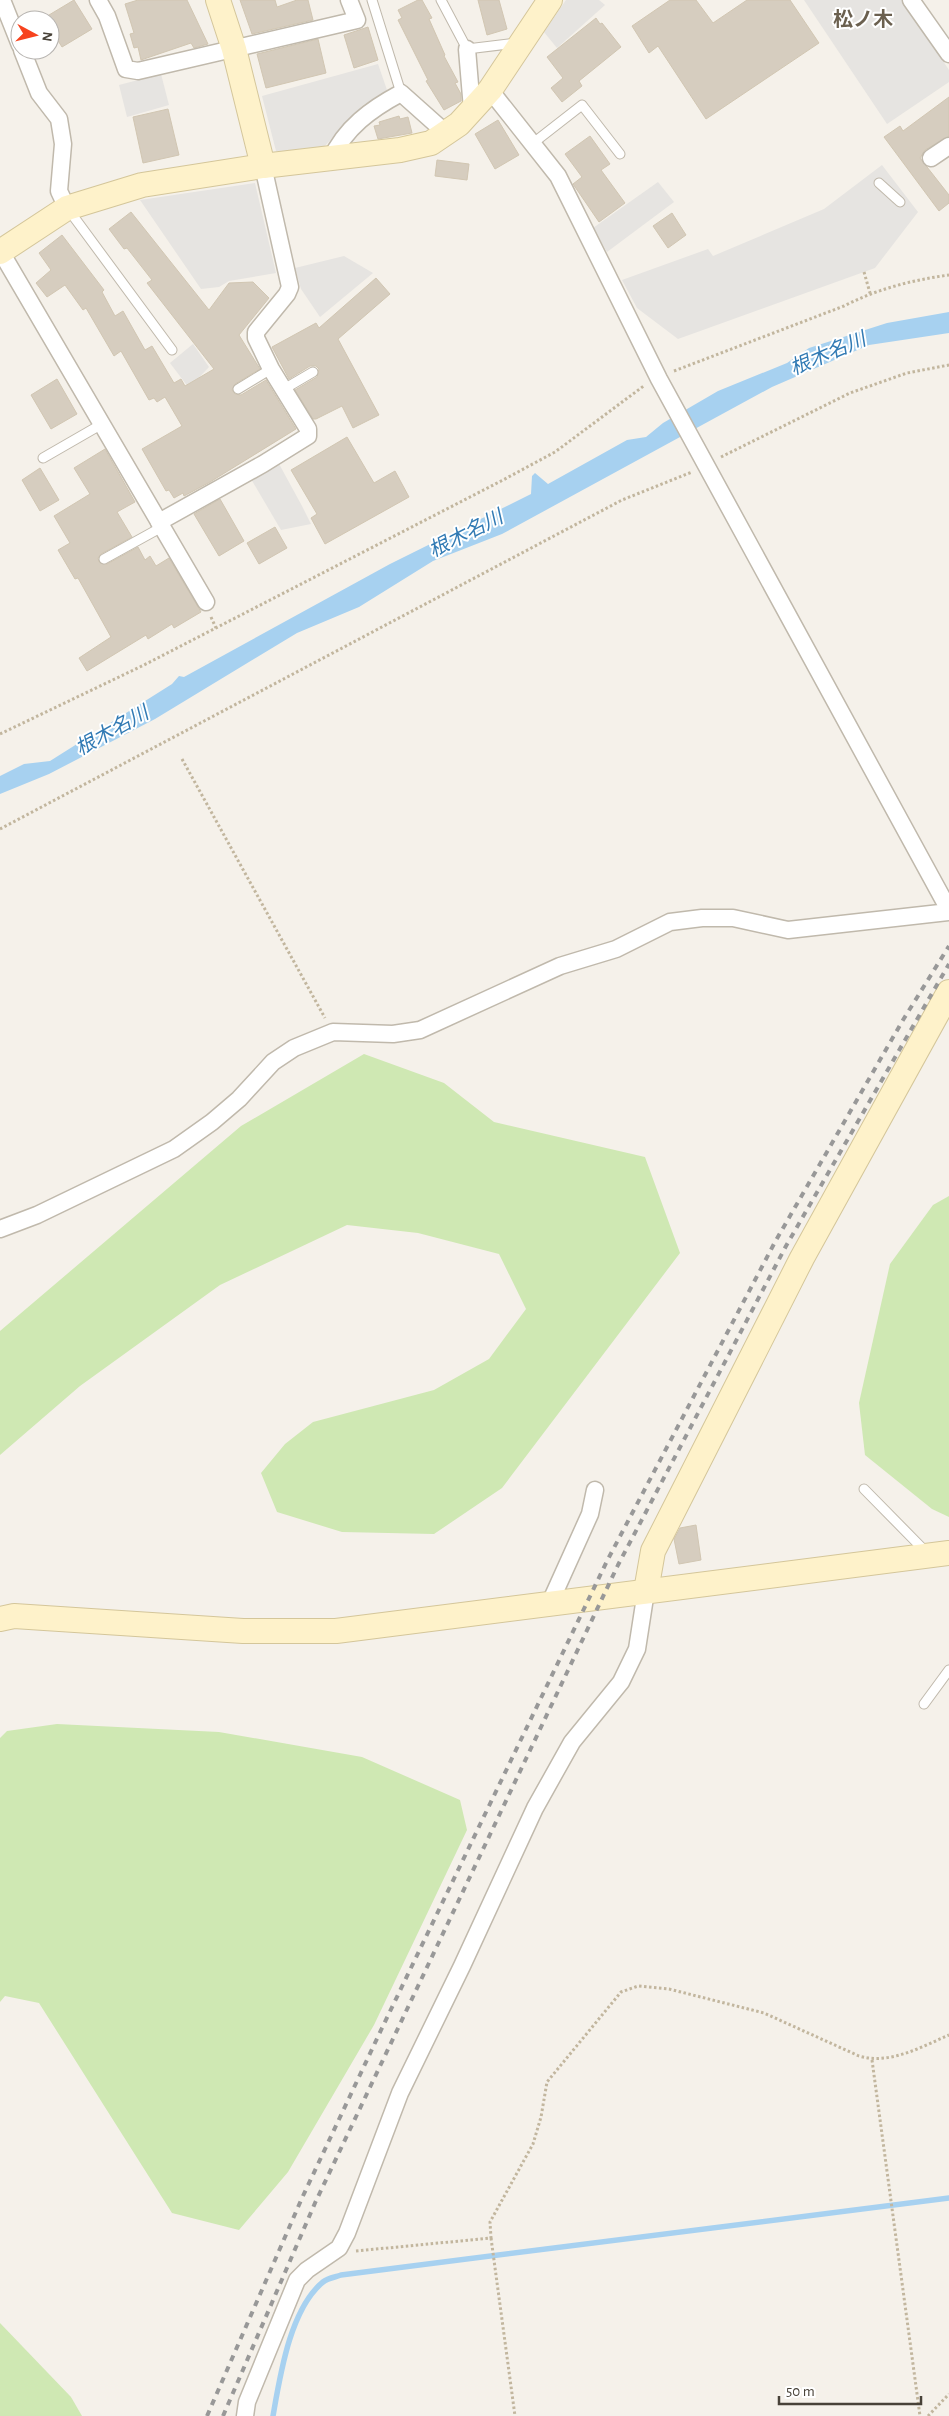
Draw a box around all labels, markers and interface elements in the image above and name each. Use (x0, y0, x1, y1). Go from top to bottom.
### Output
district label: 松ノ木 (833, 9, 893, 30)
north arrow (10, 10, 60, 60)
text: N (39, 31, 54, 42)
water label: 根木名川 (787, 327, 871, 379)
water label: 根木名川 (425, 505, 508, 561)
water label: 根木名川 (72, 701, 154, 759)
scale bar (779, 2374, 922, 2406)
text: 50 m (786, 2384, 815, 2399)

